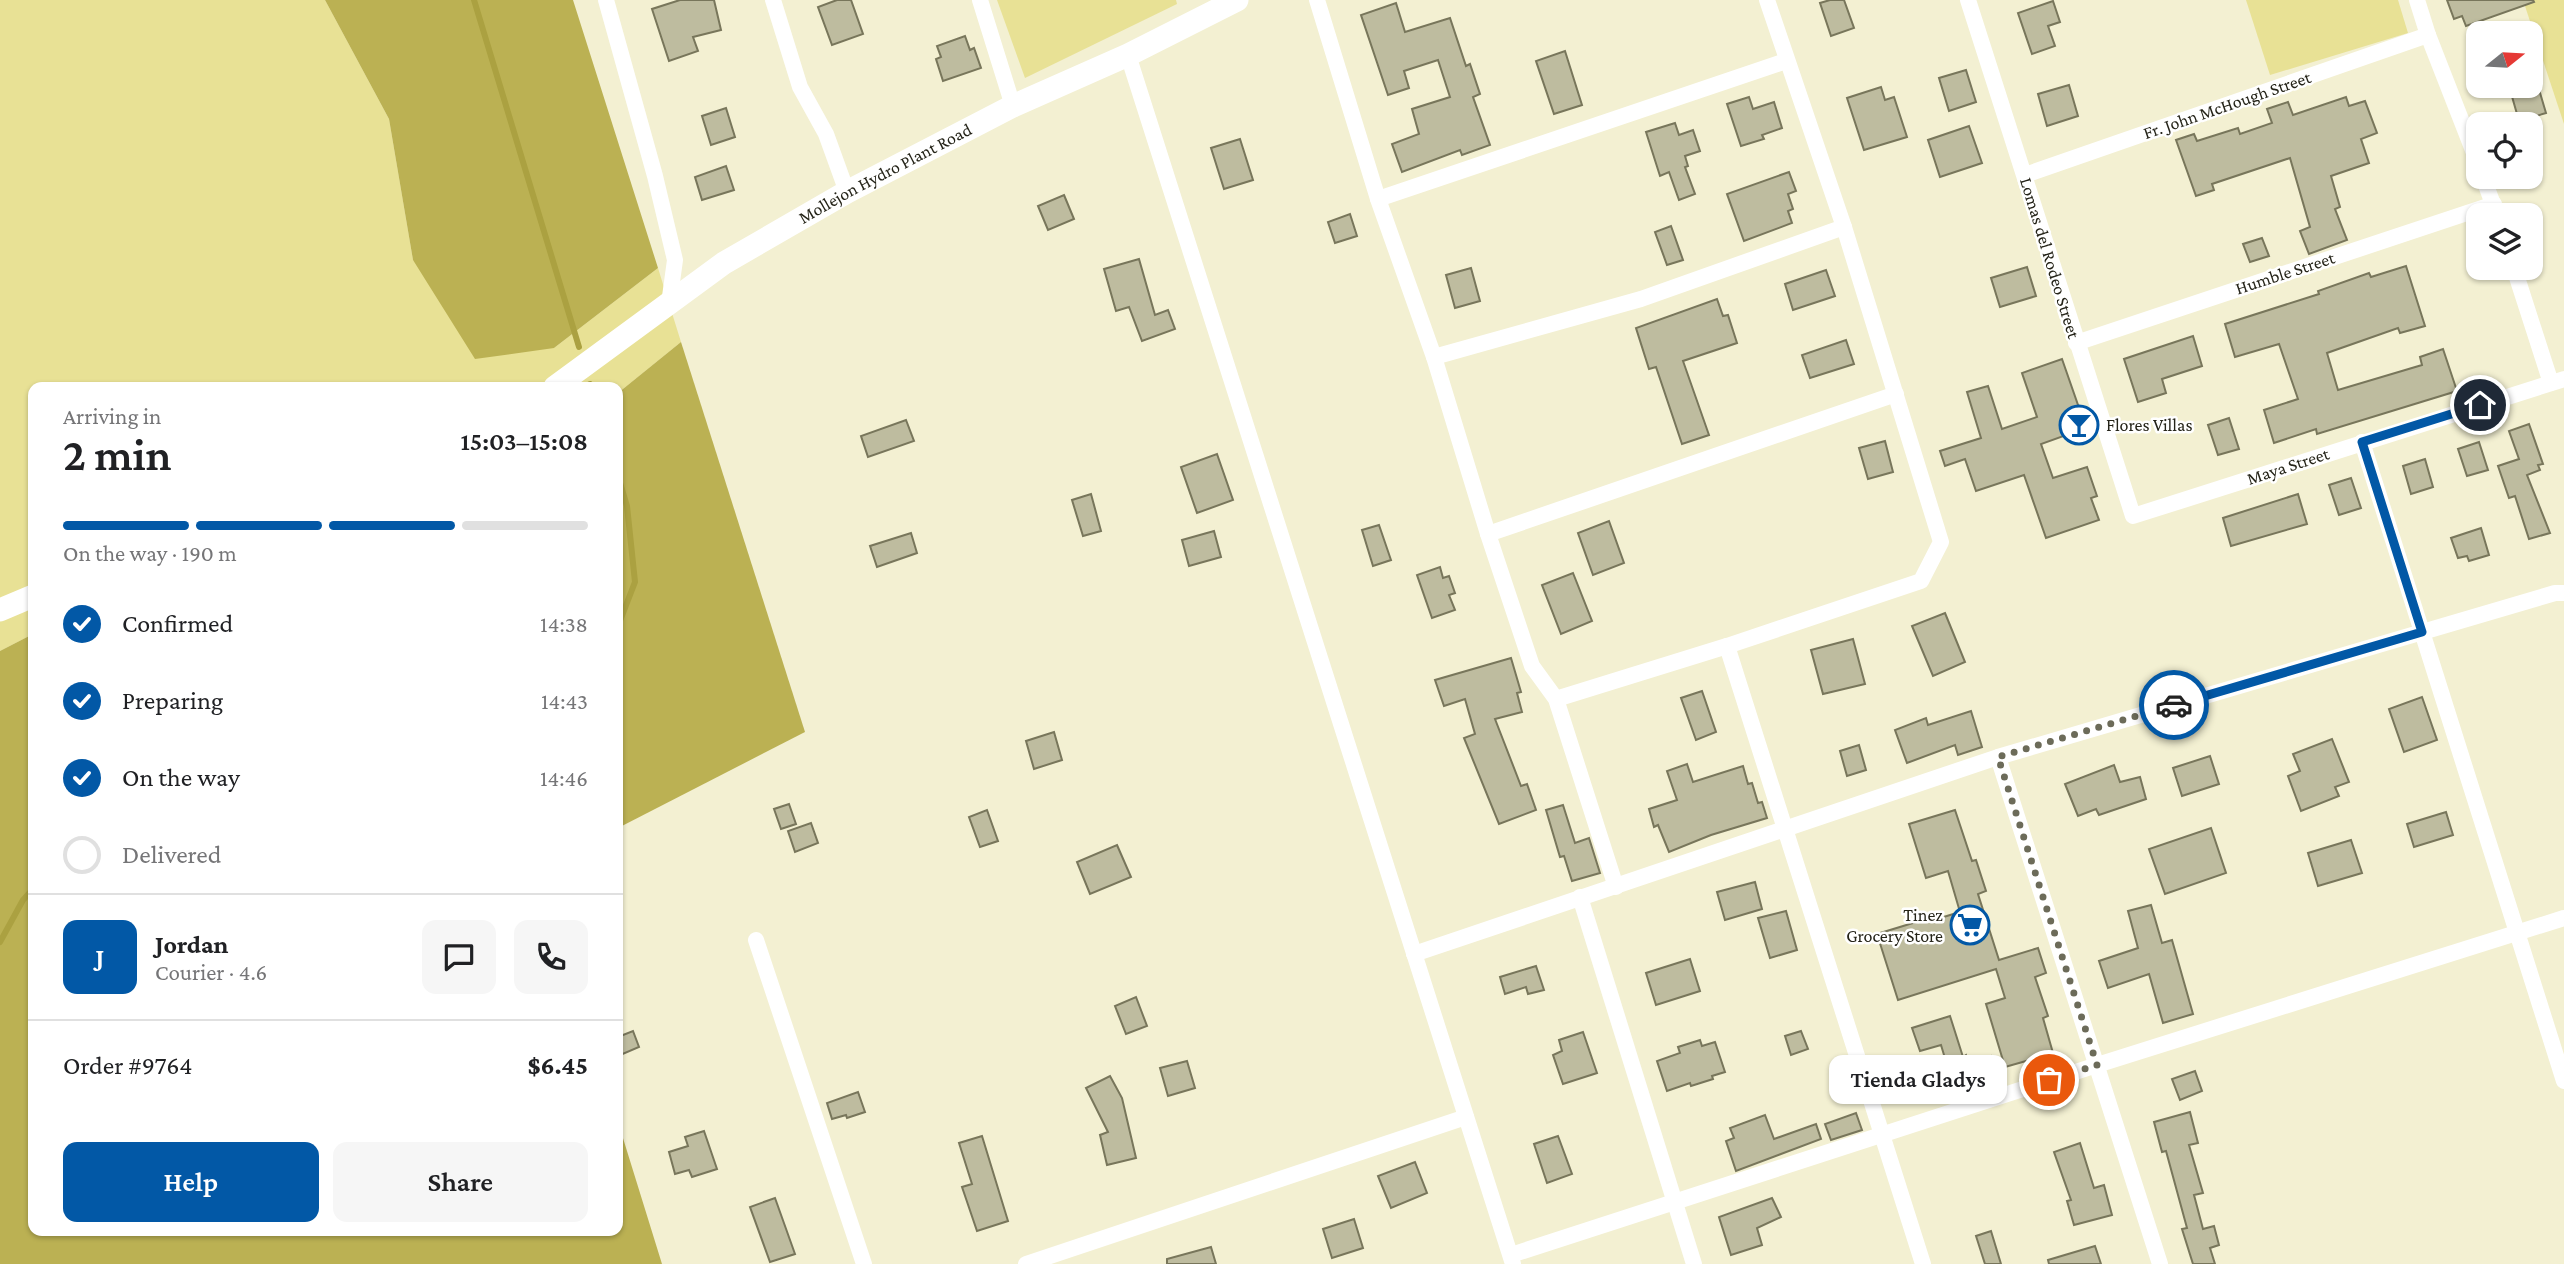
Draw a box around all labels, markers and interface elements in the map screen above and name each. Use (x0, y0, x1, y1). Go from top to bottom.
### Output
north arrow (2466, 21, 2543, 98)
map controls (2466, 21, 2543, 280)
street label: Fr. John McHough Street (2141, 67, 2314, 143)
button: locate (2466, 112, 2543, 189)
street label: Mollejon Hydro Plant Road (795, 119, 975, 228)
street label: Lomas del Rodeo Street (2016, 175, 2084, 342)
button: layers (2466, 203, 2543, 280)
street label: Humble Street (2233, 247, 2338, 298)
pin (2450, 375, 2510, 435)
icon: home (2461, 386, 2499, 424)
text: Arriving in (63, 403, 161, 429)
bar icon: Flores Villas (2058, 404, 2100, 446)
place label: Flores Villas (2106, 415, 2192, 435)
text: 15:03–15:08 (460, 427, 588, 456)
text: 2 min (63, 429, 171, 480)
street label: Maya Street (2244, 443, 2333, 489)
text: On the way · 190 m (63, 540, 237, 566)
icon: check (63, 605, 101, 643)
text: Confirmed (122, 609, 233, 638)
text: 14:38 (540, 611, 588, 637)
courier (2139, 670, 2209, 740)
icon: check (63, 682, 101, 720)
text: Preparing (122, 686, 223, 715)
icon: car (2155, 686, 2193, 724)
text: 14:43 (541, 688, 588, 714)
icon: check (63, 759, 101, 797)
text: On the way (122, 763, 240, 792)
text: 14:46 (540, 765, 588, 791)
text: Delivered (122, 840, 221, 869)
supermarket icon: Tinez Grocery Store (1949, 904, 1991, 946)
place label: Tinez Grocery Store (1846, 905, 1943, 946)
button: chat (422, 920, 496, 994)
button: phone (514, 920, 588, 994)
text: Jordan (155, 930, 229, 959)
text: J (96, 943, 104, 972)
text: Courier · 4.6 (155, 959, 267, 985)
pin (2019, 1050, 2079, 1110)
text: Order #9764 (63, 1051, 193, 1080)
text: $6.45 (528, 1051, 588, 1080)
callout: Tienda Gladys (1828, 1056, 2007, 1104)
icon: bag (2030, 1061, 2068, 1099)
text: Tienda Gladys (1850, 1066, 1986, 1092)
button: Help (63, 1142, 319, 1222)
button: Share (333, 1142, 588, 1222)

